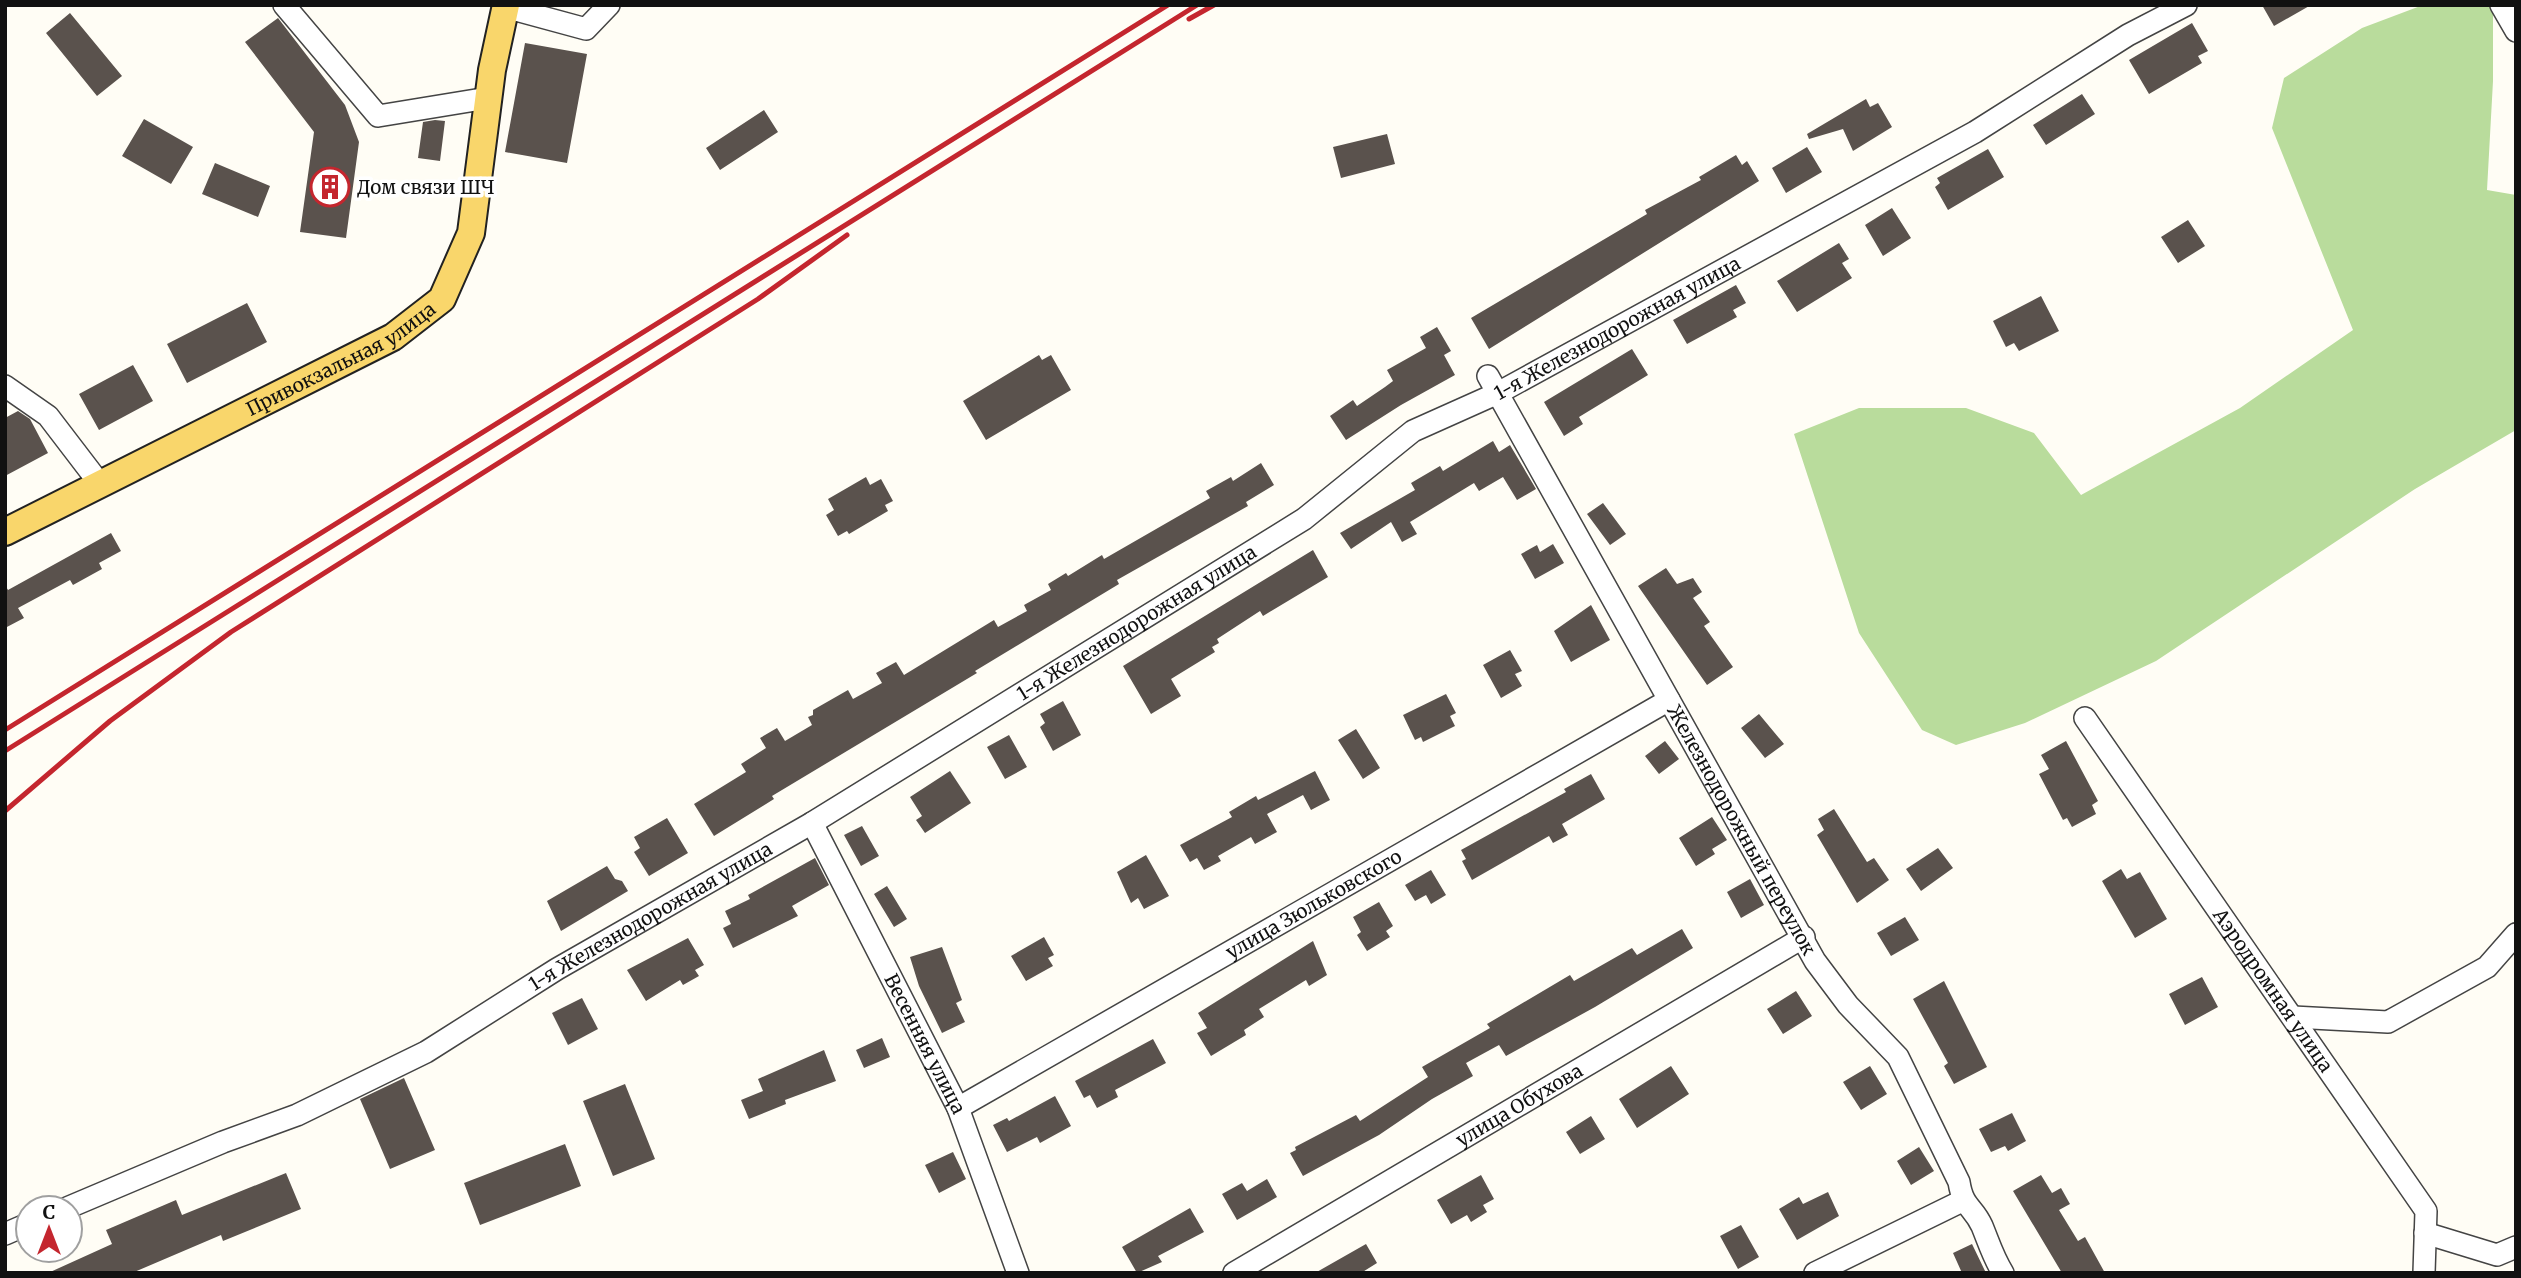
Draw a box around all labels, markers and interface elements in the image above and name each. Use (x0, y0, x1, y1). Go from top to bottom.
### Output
building icon: Дом связи ШЧ (309, 166, 351, 208)
place label: Дом связи ШЧ (357, 175, 495, 199)
street label: 1-я Железнодорожная улица (1490, 251, 1744, 405)
street label: Привокзальная улица (242, 297, 440, 421)
street label: 1-я Железнодорожная улица (1012, 540, 1260, 706)
street label: Железнодорожный переулок (1662, 701, 1821, 959)
street label: 1-я Железнодорожная улица (524, 837, 776, 996)
street label: улица Зюльковского (1221, 844, 1406, 964)
street label: Аэродромная улица (2208, 903, 2338, 1077)
street label: Весенняя улица (879, 970, 971, 1118)
street label: улица Обухова (1451, 1058, 1587, 1152)
north arrow (14, 1194, 84, 1264)
text: С (43, 1200, 55, 1224)

